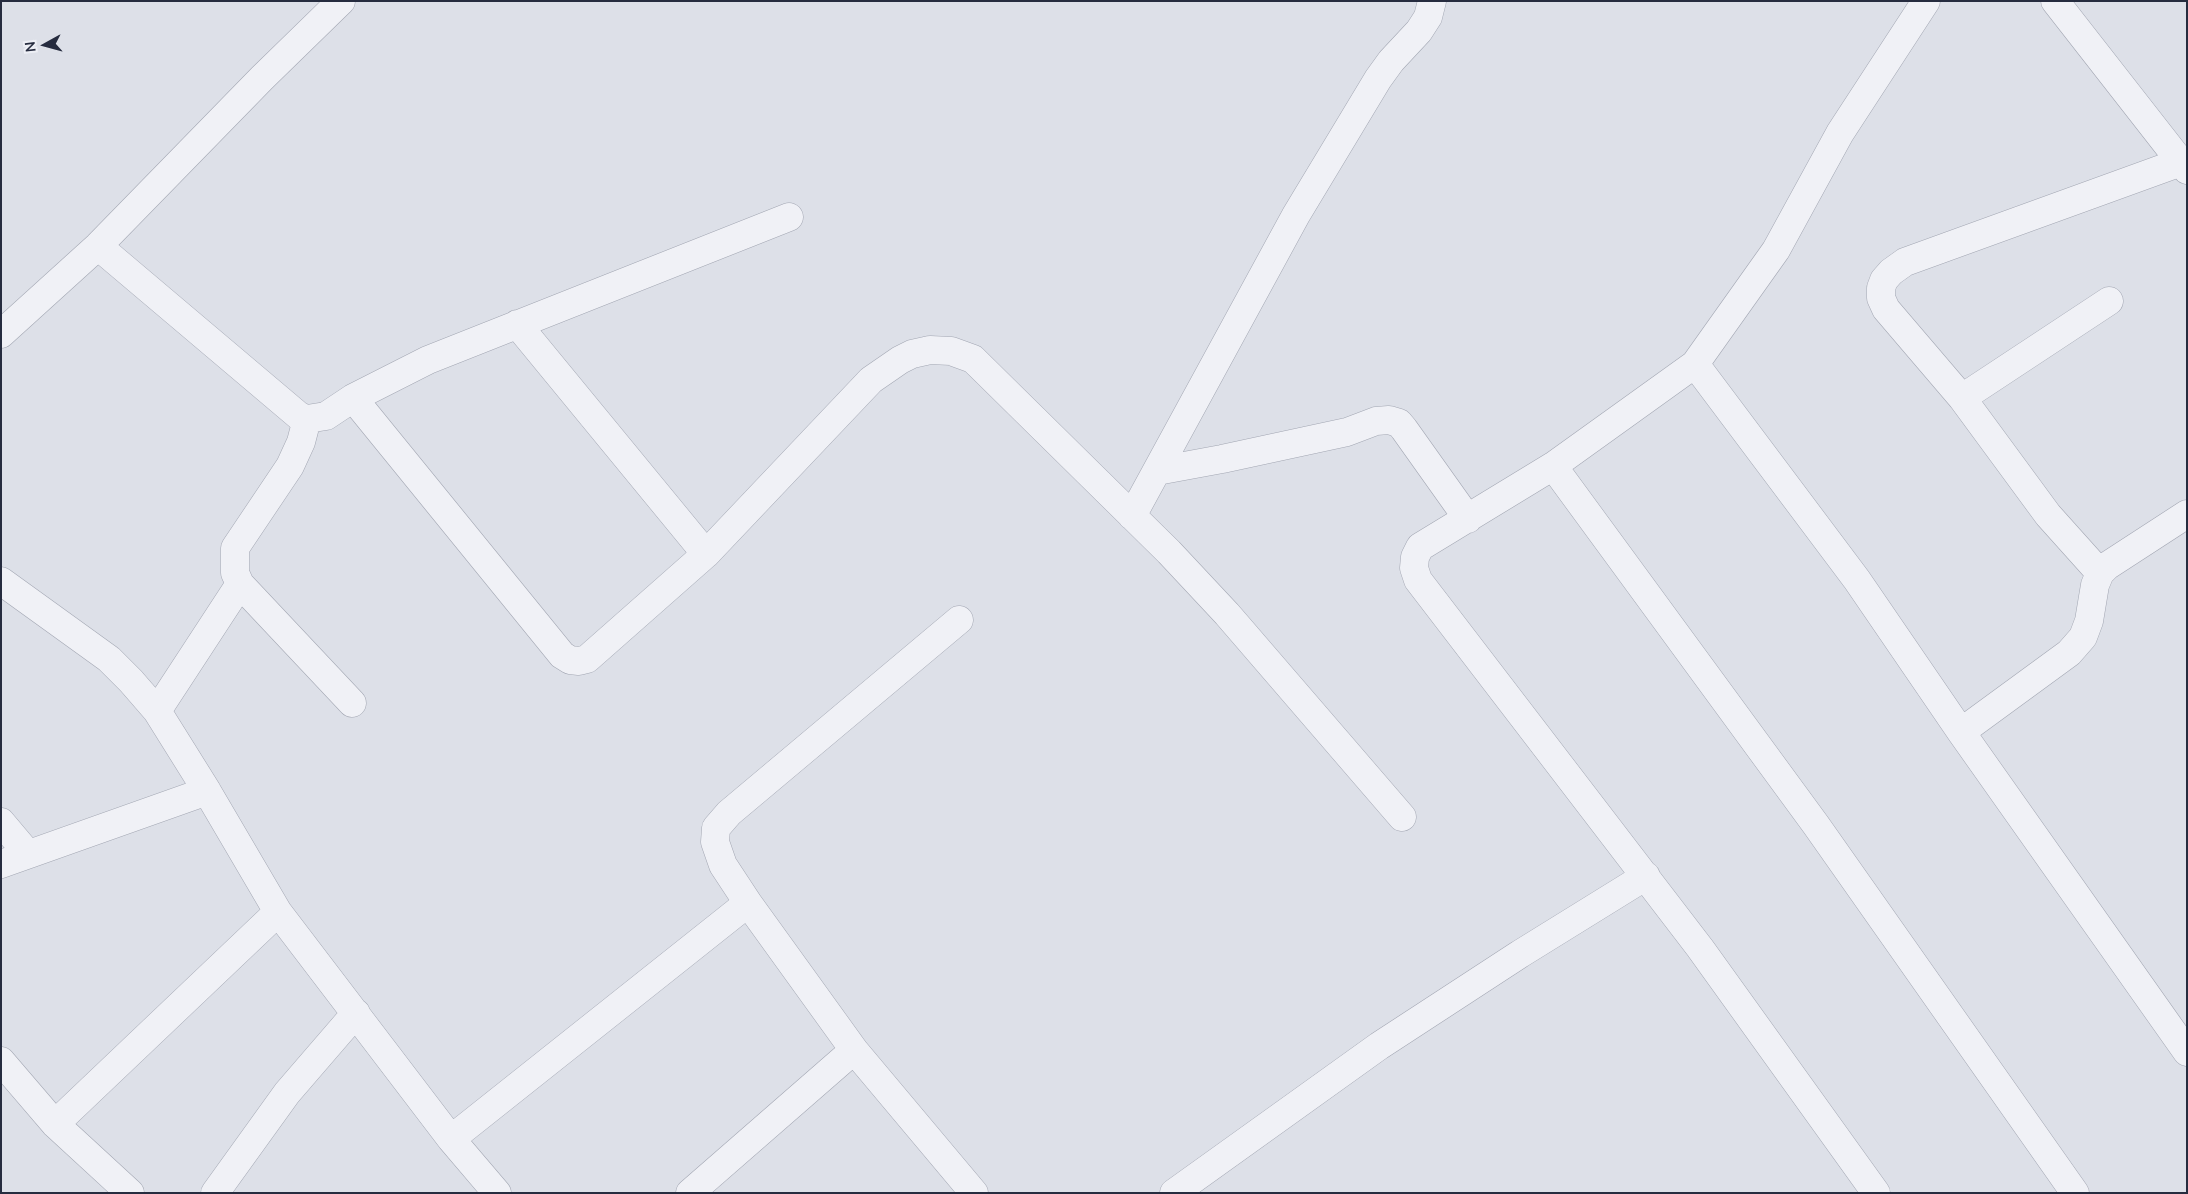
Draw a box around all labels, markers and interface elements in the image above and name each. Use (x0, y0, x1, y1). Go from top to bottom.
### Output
north arrow (20, 20, 70, 70)
text: N (21, 40, 40, 53)

